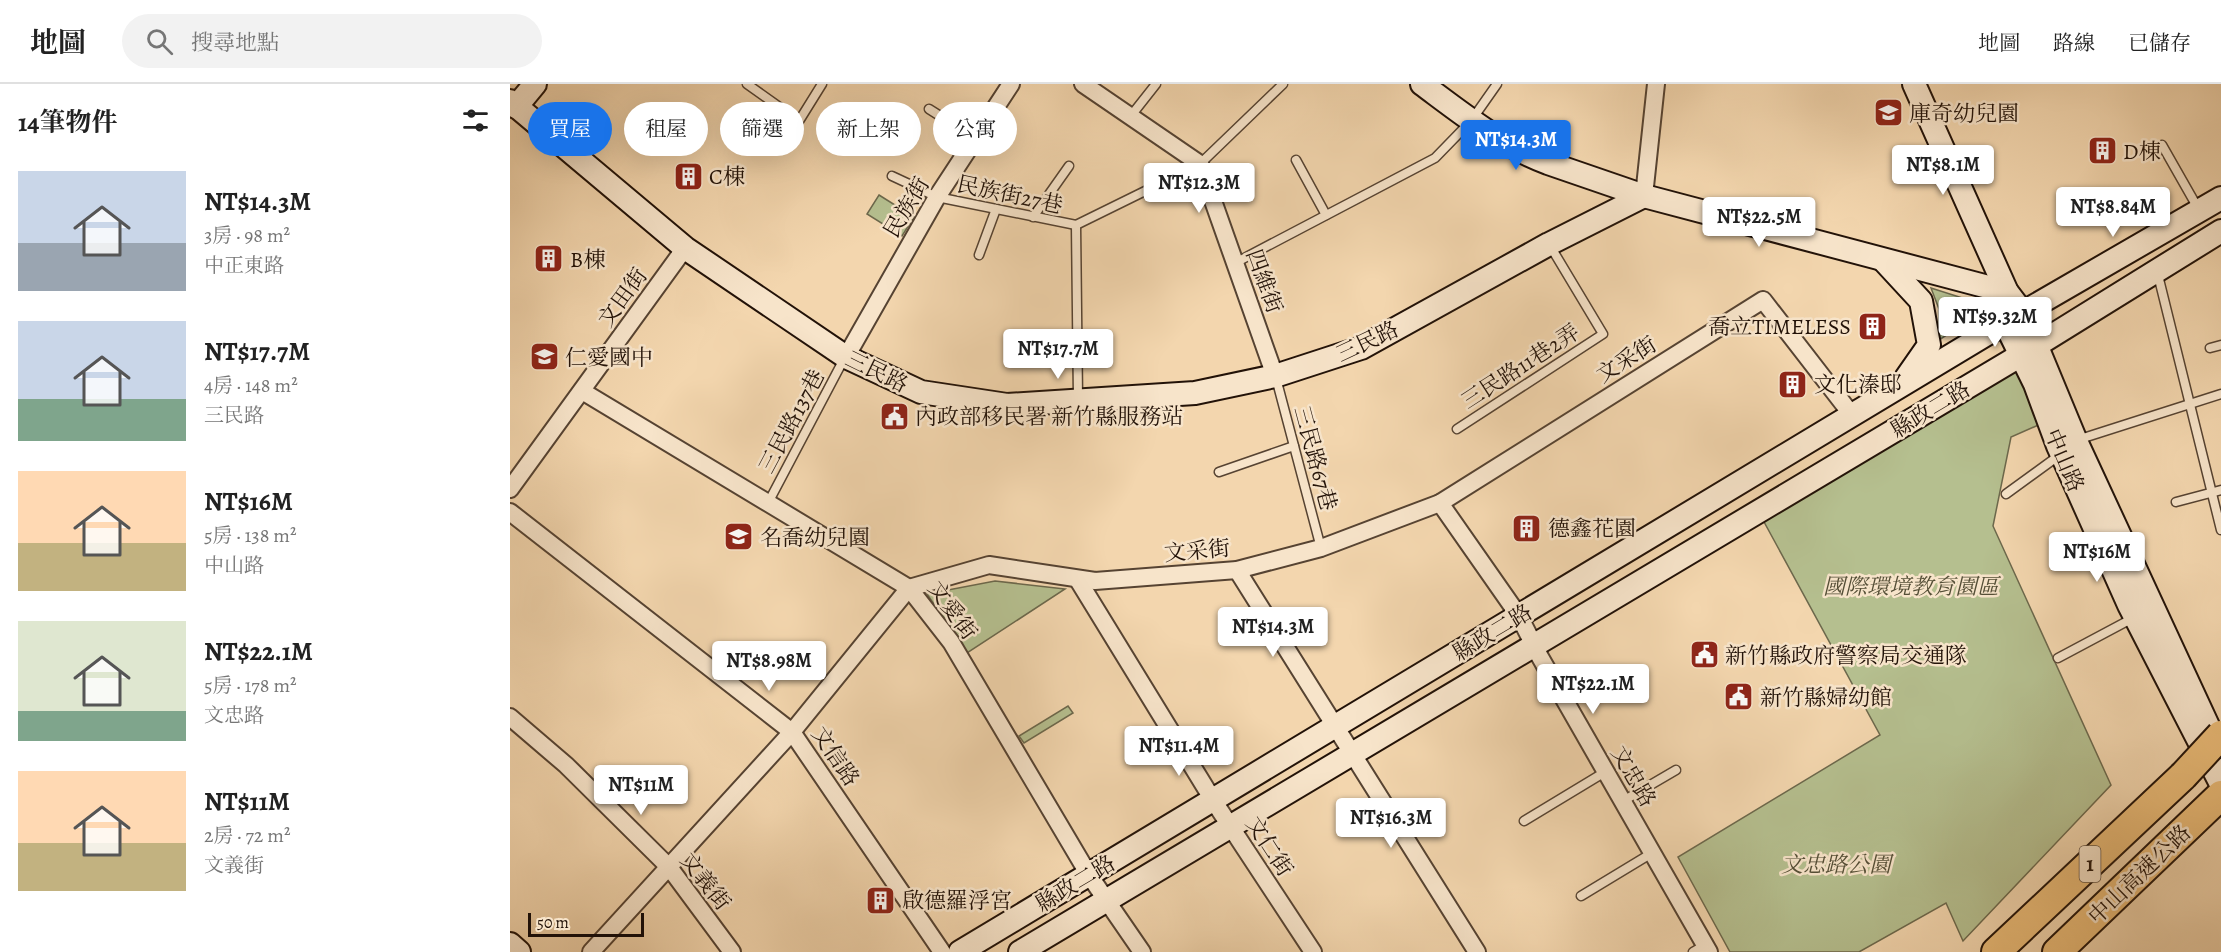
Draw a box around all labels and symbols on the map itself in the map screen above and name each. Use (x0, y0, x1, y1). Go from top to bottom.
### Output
school or university icon: 庫奇幼兒園 (1872, 97, 1904, 129)
place label: 庫奇幼兒園 (1909, 99, 2019, 129)
pin: NT$14.3M (1454, 120, 1578, 171)
building icon: D棟 (2086, 135, 2118, 167)
place label: D棟 (2123, 137, 2160, 167)
pin: NT$8.1M (1888, 145, 1998, 196)
building icon: C棟 (672, 160, 704, 192)
place label: C棟 (709, 162, 745, 192)
pin: NT$12.3M (1137, 163, 1261, 214)
street label: 民族街27巷 (954, 169, 1066, 221)
street label: 民族街 (877, 171, 937, 244)
pin: NT$8.84M (2051, 187, 2175, 238)
pin: NT$22.5M (1697, 197, 1821, 248)
building icon: B棟 (533, 243, 565, 275)
place label: B棟 (570, 245, 605, 275)
street label: 四維街 (1239, 245, 1289, 317)
street label: 文田街 (591, 262, 654, 333)
pin: NT$9.32M (1933, 297, 2057, 348)
building icon: 喬立TIMELESS (1856, 310, 1888, 342)
place label: 喬立TIMELESS (1708, 312, 1851, 342)
street label: 三民路 (1331, 314, 1404, 369)
street label: 三民路11巷2弄 (1456, 317, 1586, 416)
pin: NT$17.7M (996, 329, 1120, 380)
street label: 文采街 (1591, 330, 1662, 390)
school or university icon: 仁愛國中 (528, 341, 560, 373)
place label: 仁愛國中 (565, 343, 653, 373)
street label: 三民路 (840, 344, 913, 400)
street label: 三民路137巷 (752, 364, 832, 479)
building icon: 文化溱邸 (1777, 368, 1809, 400)
place label: 文化溱邸 (1814, 370, 1902, 400)
street label: 縣政二路 (1885, 374, 1976, 445)
public building icon: 內政部移民署 新竹縣服務站 (878, 400, 910, 432)
place label: 內政部移民署 新竹縣服務站 (915, 402, 1183, 432)
street label: 三民路67巷 (1287, 403, 1343, 514)
street label: 中山路 (2037, 424, 2091, 497)
building icon: 德鑫花園 (1511, 512, 1543, 544)
place label: 德鑫花園 (1548, 514, 1636, 544)
school or university icon: 名喬幼兒園 (723, 521, 755, 553)
place label: 名喬幼兒園 (760, 523, 870, 553)
pin: NT$16M (2048, 532, 2146, 583)
street label: 文采街 (1163, 533, 1231, 569)
park label: 國際環境教育園區 (1823, 572, 2002, 602)
street label: 文愛街 (921, 575, 984, 646)
street label: 縣政二路 (1447, 597, 1538, 668)
pin: NT$14.3M (1211, 607, 1335, 658)
public building icon: 新竹縣政府警察局交通隊 (1688, 639, 1720, 671)
pin: NT$8.98M (707, 641, 831, 692)
place label: 新竹縣政府警察局交通隊 (1725, 641, 1967, 671)
pin: NT$22.1M (1531, 664, 1655, 715)
public building icon: 新竹縣婦幼館 (1723, 681, 1755, 713)
place label: 新竹縣婦幼館 (1760, 683, 1892, 713)
street label: 文信路 (804, 721, 866, 792)
pin: NT$11.4M (1117, 726, 1241, 777)
street label: 文忠路 (1604, 740, 1663, 813)
pin: NT$11M (592, 765, 690, 816)
pin: NT$16.3M (1329, 798, 1453, 849)
street label: 文仁街 (1239, 811, 1300, 882)
street label: 中山高速公路 (2082, 818, 2198, 931)
street label: 文義街 (673, 846, 737, 917)
road number: 1 (2080, 846, 2100, 882)
street label: 縣政二路 (1030, 848, 1121, 919)
park label: 文忠路公園 (1781, 850, 1894, 880)
building icon: 啟德羅浮宮 (865, 884, 897, 916)
place label: 啟德羅浮宮 (902, 886, 1012, 916)
scale bar (528, 910, 644, 938)

